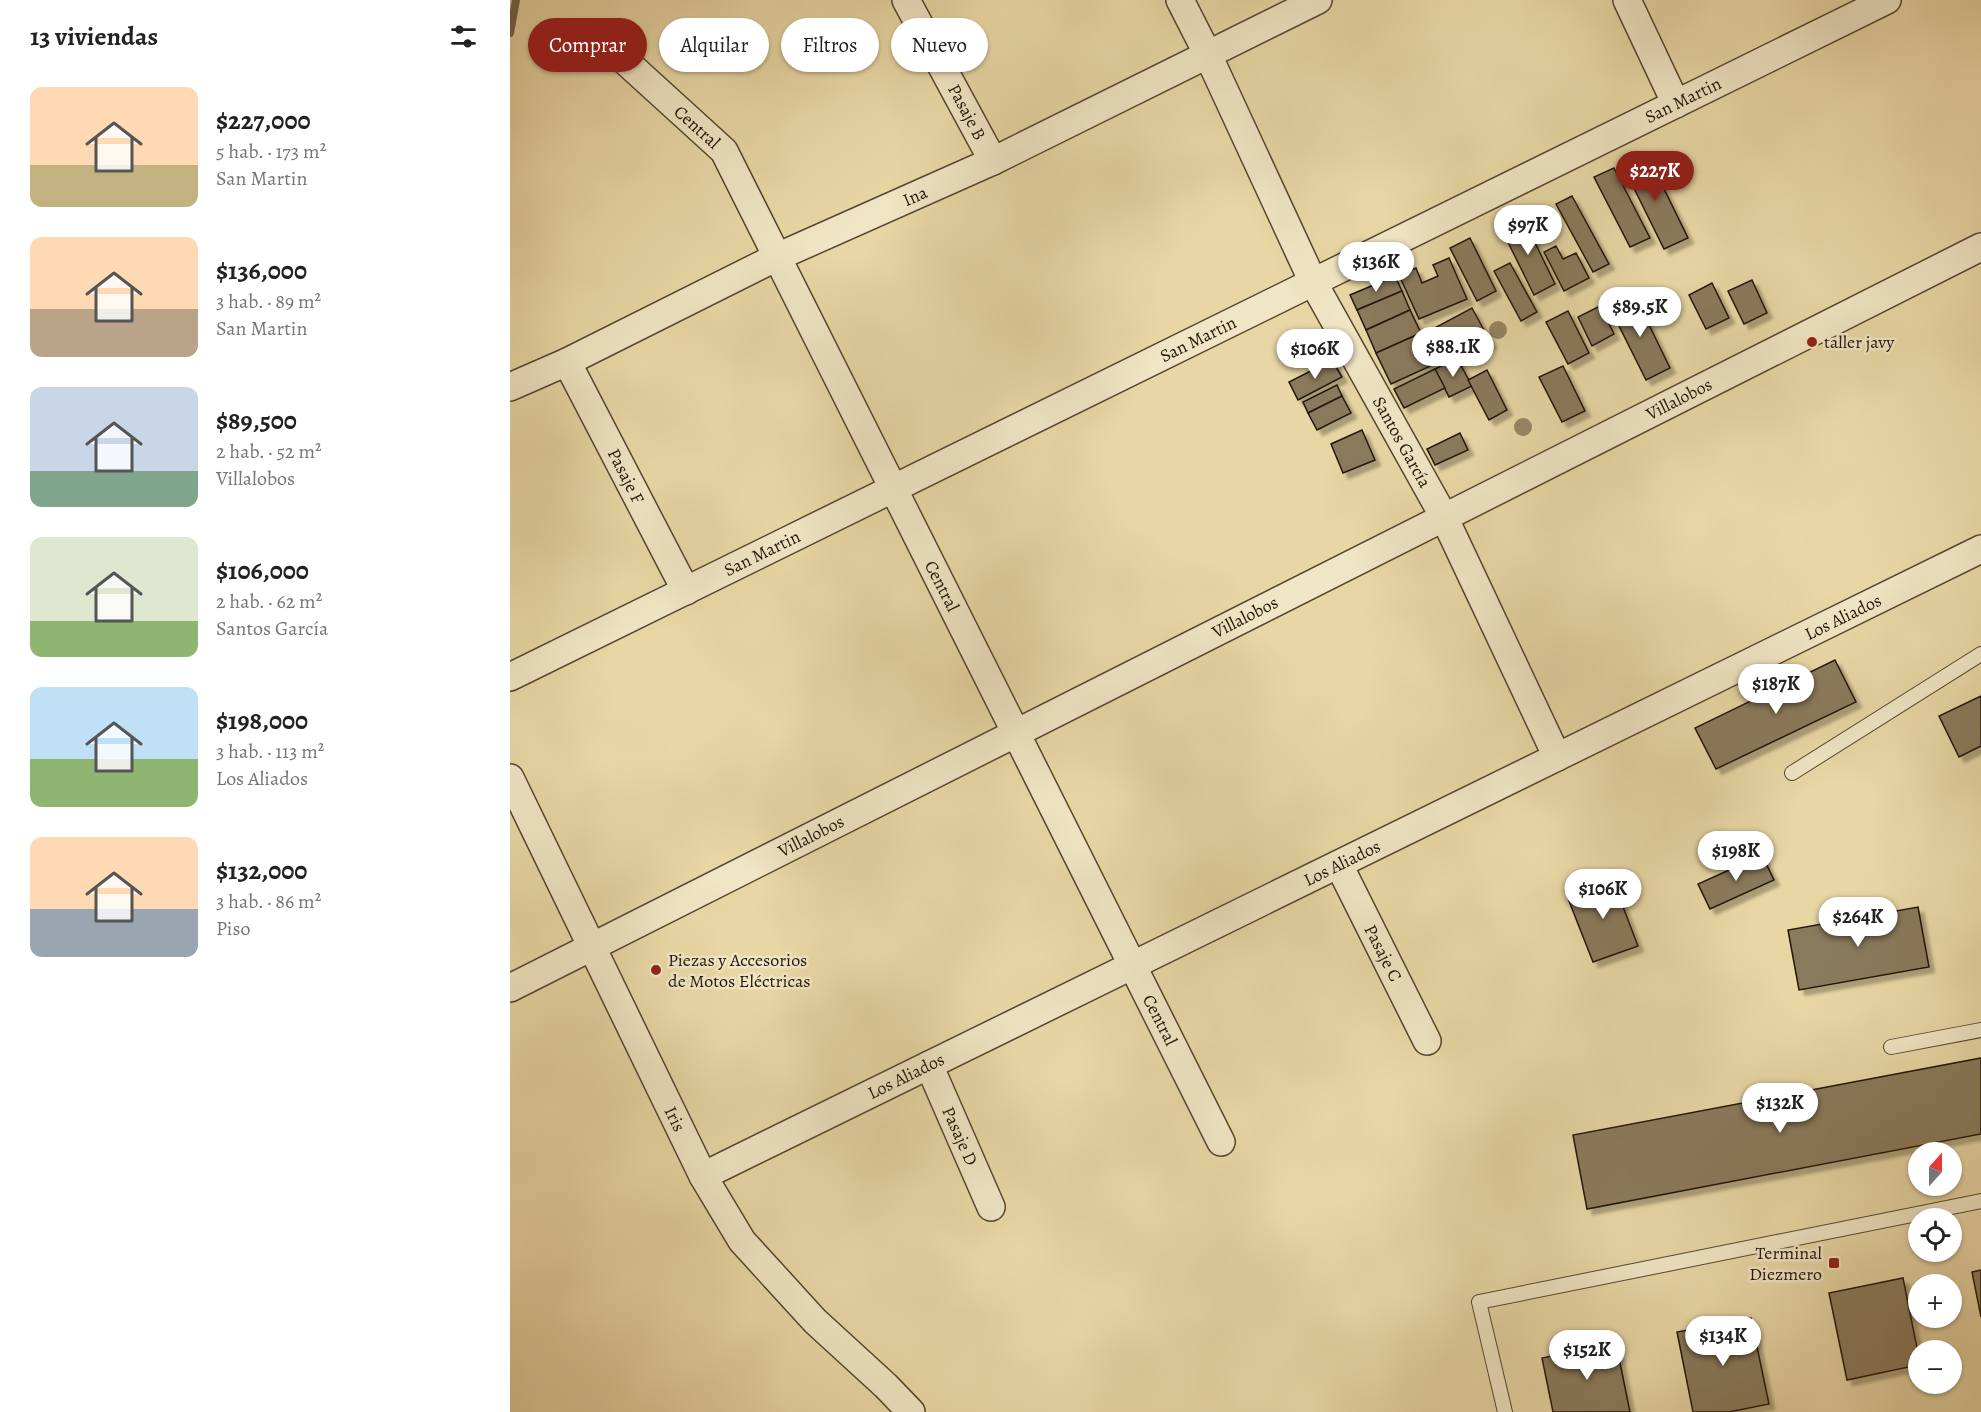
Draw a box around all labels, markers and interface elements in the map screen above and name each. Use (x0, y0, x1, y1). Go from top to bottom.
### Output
chip: Comprar (528, 18, 647, 72)
chip: Alquilar (659, 18, 769, 72)
chip: Filtros (781, 18, 879, 72)
chip: Nuevo (891, 18, 988, 72)
text: 13 viviendas (30, 19, 158, 54)
icon: filters (447, 20, 480, 53)
street label: San Martin (1641, 71, 1725, 129)
street label: Pasaje B (942, 80, 992, 144)
street label: Central (669, 100, 726, 154)
text: $227,000 (216, 103, 311, 138)
icon: home (78, 111, 150, 183)
text: 5 hab. · 173 m² (216, 138, 326, 165)
pin: $227K (1613, 151, 1697, 202)
text: $227K (1630, 157, 1680, 184)
text: San Martin (216, 165, 307, 192)
street label: Ina (899, 180, 932, 212)
pin: $97K (1492, 205, 1564, 256)
text: $97K (1508, 211, 1548, 238)
pin: $136K (1334, 242, 1418, 293)
text: $136K (1352, 248, 1400, 275)
text: $136,000 (216, 253, 307, 288)
icon: home (78, 261, 150, 333)
pin: $89.5K (1591, 287, 1689, 338)
text: 3 hab. · 89 m² (216, 288, 321, 315)
text: $89.5K (1612, 293, 1668, 320)
street label: San Martin (1156, 310, 1240, 368)
text: San Martin (216, 315, 307, 342)
pin: $88.1K (1404, 327, 1502, 378)
pin: $106K (1273, 329, 1357, 380)
place label: taller javy (1824, 330, 1895, 354)
text: $88.1K (1426, 333, 1480, 360)
text: $106K (1290, 335, 1340, 362)
marker: taller javy (1805, 335, 1819, 349)
street label: Villalobos (1641, 372, 1716, 426)
street label: Santos García (1367, 392, 1437, 493)
text: $89,500 (216, 403, 297, 438)
icon: home (78, 411, 150, 483)
text: 2 hab. · 52 m² (216, 438, 322, 465)
street label: Pasaje F (602, 444, 650, 508)
text: Villalobos (216, 465, 295, 492)
street label: San Martin (720, 524, 804, 582)
text: $106,000 (216, 553, 309, 588)
street label: Central (919, 556, 965, 616)
icon: home (78, 561, 150, 633)
text: 2 hab. · 62 m² (216, 588, 322, 615)
street label: Los Aliados (1801, 588, 1885, 646)
street label: Villalobos (1207, 590, 1282, 644)
text: Santos García (216, 615, 328, 642)
pin: $187K (1734, 664, 1818, 715)
text: $187K (1752, 670, 1800, 697)
text: $198,000 (216, 703, 308, 738)
icon: home (78, 711, 150, 783)
text: 3 hab. · 113 m² (216, 738, 324, 765)
text: Los Aliados (216, 765, 308, 792)
street label: Villalobos (773, 809, 848, 863)
pin: $198K (1694, 831, 1778, 882)
street label: Los Aliados (1300, 834, 1384, 892)
text: $198K (1712, 837, 1760, 864)
text: $132,000 (216, 853, 307, 888)
icon: home (78, 861, 150, 933)
pin: $106K (1561, 869, 1645, 920)
text: $106K (1578, 875, 1628, 902)
text: 3 hab. · 86 m² (216, 888, 321, 915)
pin: $264K (1816, 897, 1900, 948)
text: $264K (1833, 903, 1883, 930)
text: Piso (216, 915, 250, 942)
street label: Pasaje C (1358, 920, 1408, 986)
place label: Piezas y Accesorios de Motos Eléctricas (668, 948, 811, 993)
marker: Piezas y Accesorios de Motos Eléctricas (649, 963, 663, 977)
street label: Central (1137, 990, 1183, 1050)
street label: Los Aliados (864, 1047, 948, 1105)
pin: $132K (1738, 1083, 1822, 1134)
text: $132K (1756, 1089, 1804, 1116)
street label: Iris (659, 1102, 691, 1136)
street label: Pasaje D (936, 1103, 984, 1169)
north arrow (1908, 1142, 1962, 1196)
map controls (1908, 1142, 1962, 1394)
button: locate (1908, 1208, 1962, 1262)
place label: Terminal Diezmero (1749, 1241, 1823, 1286)
marker: Terminal Diezmero (1827, 1256, 1841, 1270)
button: + (1908, 1274, 1962, 1328)
pin: $134K (1681, 1316, 1765, 1367)
text: $134K (1699, 1322, 1747, 1349)
pin: $152K (1545, 1330, 1629, 1381)
text: $152K (1563, 1336, 1611, 1363)
button: − (1908, 1340, 1962, 1394)

